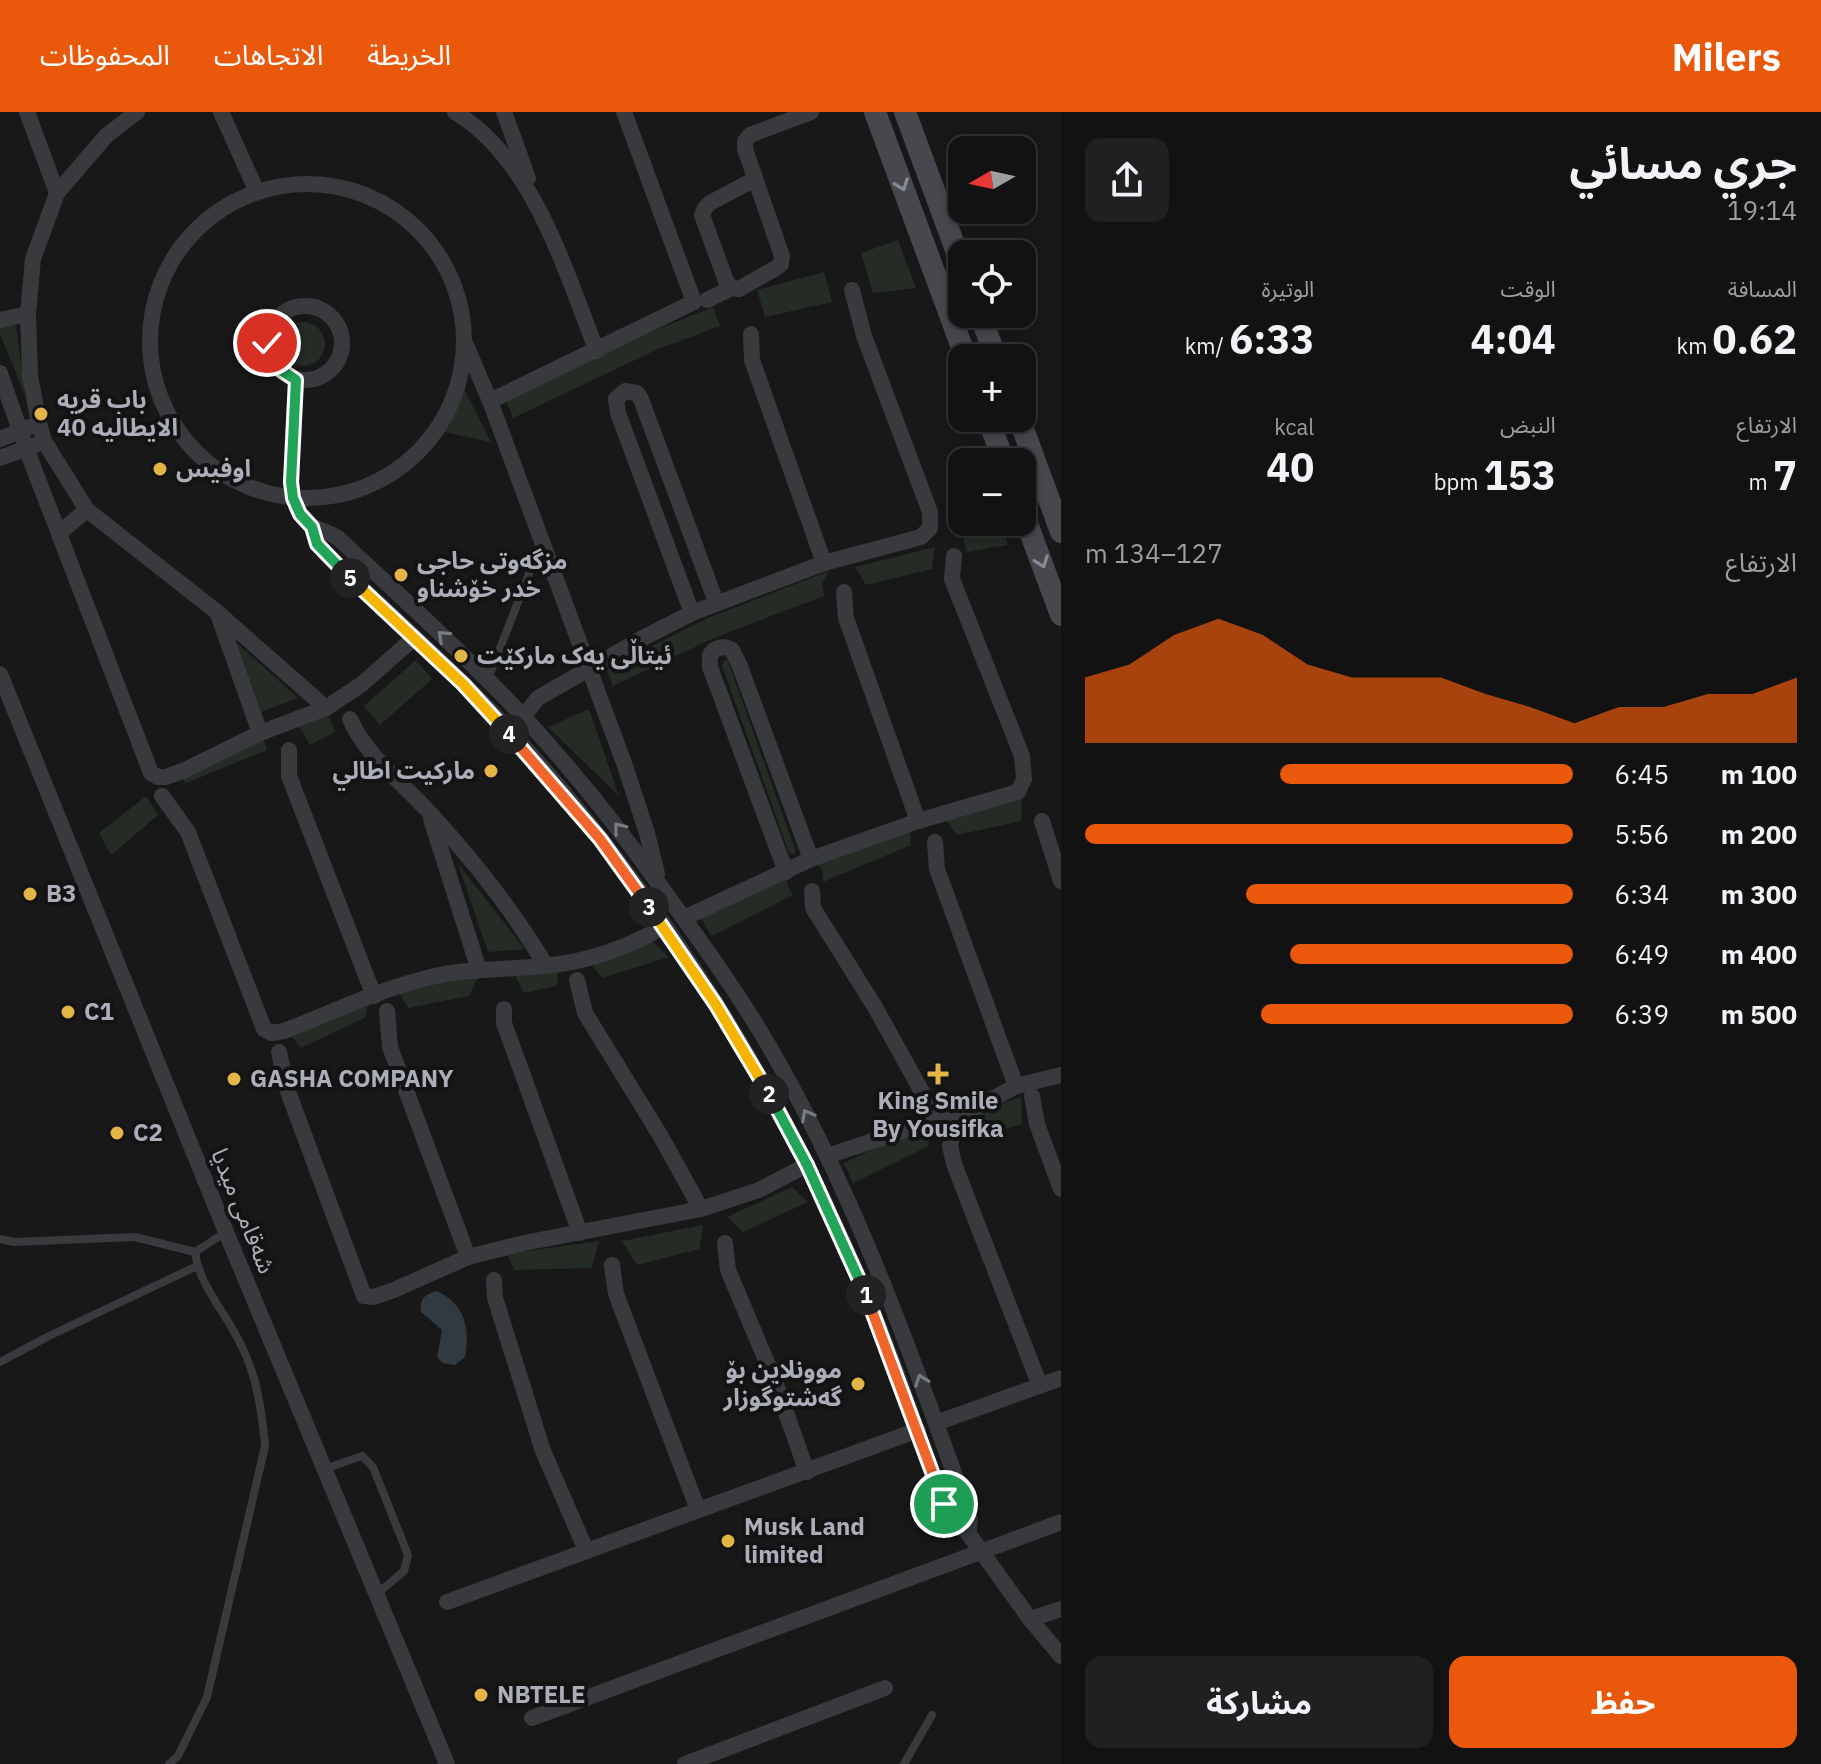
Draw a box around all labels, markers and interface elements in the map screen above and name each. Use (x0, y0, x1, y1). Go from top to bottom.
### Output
text: Milers (1672, 32, 1781, 81)
text: المحفوظات (40, 36, 170, 73)
text: الاتجاهات (214, 36, 323, 73)
text: الخريطة (367, 36, 451, 73)
text: جري مسائي (1569, 134, 1797, 191)
north arrow (948, 136, 1036, 224)
map controls (948, 136, 1036, 536)
button: share (1085, 138, 1169, 222)
one-way arrow (892, 177, 909, 191)
text: 19:14 (1727, 193, 1797, 227)
button: locate (948, 240, 1036, 328)
text: الوتيرة (1261, 274, 1314, 303)
text: الوقت (1500, 274, 1556, 303)
text: المسافة (1728, 274, 1797, 303)
pin (233, 309, 301, 377)
text: 6:33 (1229, 313, 1314, 365)
text: 4:04 (1470, 313, 1556, 365)
text: 0.62 (1713, 313, 1797, 365)
icon: check (245, 321, 289, 365)
text: /km (1185, 331, 1229, 360)
text: km (1677, 331, 1713, 360)
button: + (948, 344, 1036, 432)
place label: باب قريه الايطاليه 40 (57, 383, 178, 443)
marker: باب قريه الايطاليه 40 (32, 405, 50, 423)
text: النبض (1500, 410, 1556, 439)
text: الارتفاع (1737, 410, 1797, 439)
text: kcal (1274, 412, 1314, 441)
text: 40 (1266, 441, 1314, 493)
button: − (948, 448, 1036, 536)
text: 153 (1484, 449, 1556, 501)
text: 7 (1773, 449, 1797, 501)
place label: اوفيس (176, 452, 251, 484)
marker: اوفيس (151, 460, 169, 478)
text: bpm (1434, 467, 1484, 496)
text: m (1749, 467, 1773, 496)
text: 127–134 m (1085, 536, 1223, 570)
place label: مزگه‌وتی حاجی خدر خۆشناو (417, 544, 568, 604)
text: الارتفاع (1726, 545, 1797, 579)
one-way arrow (1032, 555, 1048, 569)
pin: 5 (330, 558, 370, 598)
text: 5 (343, 563, 357, 592)
marker: مزگه‌وتی حاجی خدر خۆشناو (392, 566, 410, 584)
one-way arrow (438, 632, 453, 646)
place label: ئیتاڵی یەک مارکێت (477, 638, 672, 671)
marker: ئیتاڵی یەک مارکێت (452, 647, 470, 665)
pin: 4 (489, 714, 529, 754)
text: 4 (502, 719, 516, 748)
place label: ماركيت اطالي (333, 754, 475, 791)
text: 6:45 (1615, 757, 1669, 791)
text: 100 m (1721, 757, 1797, 791)
marker: ماركيت اطالي (482, 762, 500, 780)
text: 5:56 (1615, 817, 1669, 851)
text: 200 m (1721, 817, 1797, 851)
one-way arrow (614, 822, 628, 837)
place label: B3 (46, 877, 76, 909)
text: 6:34 (1615, 877, 1669, 911)
text: 300 m (1721, 877, 1797, 911)
marker: B3 (21, 885, 39, 903)
pin: 3 (629, 887, 669, 927)
text: 3 (642, 892, 656, 921)
text: 6:49 (1615, 937, 1669, 971)
text: 400 m (1721, 937, 1797, 971)
place label: C1 (84, 995, 114, 1027)
text: 6:39 (1615, 997, 1669, 1031)
text: 500 m (1721, 997, 1797, 1031)
marker: C1 (59, 1003, 77, 1021)
place label: GASHA COMPANY (250, 1062, 454, 1094)
marker: King Smile By Yousifka (929, 1065, 947, 1083)
marker: GASHA COMPANY (225, 1070, 243, 1088)
pin: 2 (749, 1074, 789, 1114)
text: 2 (762, 1079, 776, 1108)
place label: King Smile By Yousifka (872, 1084, 1004, 1144)
one-way arrow (801, 1109, 816, 1124)
place label: C2 (133, 1116, 163, 1148)
marker: C2 (108, 1124, 126, 1142)
street label: شەقامی میدیا (204, 1143, 284, 1278)
pin: 1 (846, 1275, 886, 1315)
text: 1 (859, 1280, 873, 1309)
place label: موونلاین بۆ گەشتوگوزار (723, 1353, 843, 1413)
one-way arrow (914, 1373, 930, 1387)
marker: موونلاین بۆ گەشتوگوزار (849, 1375, 867, 1393)
pin (910, 1470, 978, 1538)
icon: arrive (922, 1482, 966, 1526)
place label: Musk Land limited (744, 1510, 865, 1570)
marker: Musk Land limited (719, 1532, 737, 1550)
button: مشاركة (1085, 1656, 1433, 1748)
button: حفظ (1449, 1656, 1797, 1748)
place label: NBTELE (497, 1678, 586, 1710)
marker: NBTELE (472, 1686, 490, 1704)

